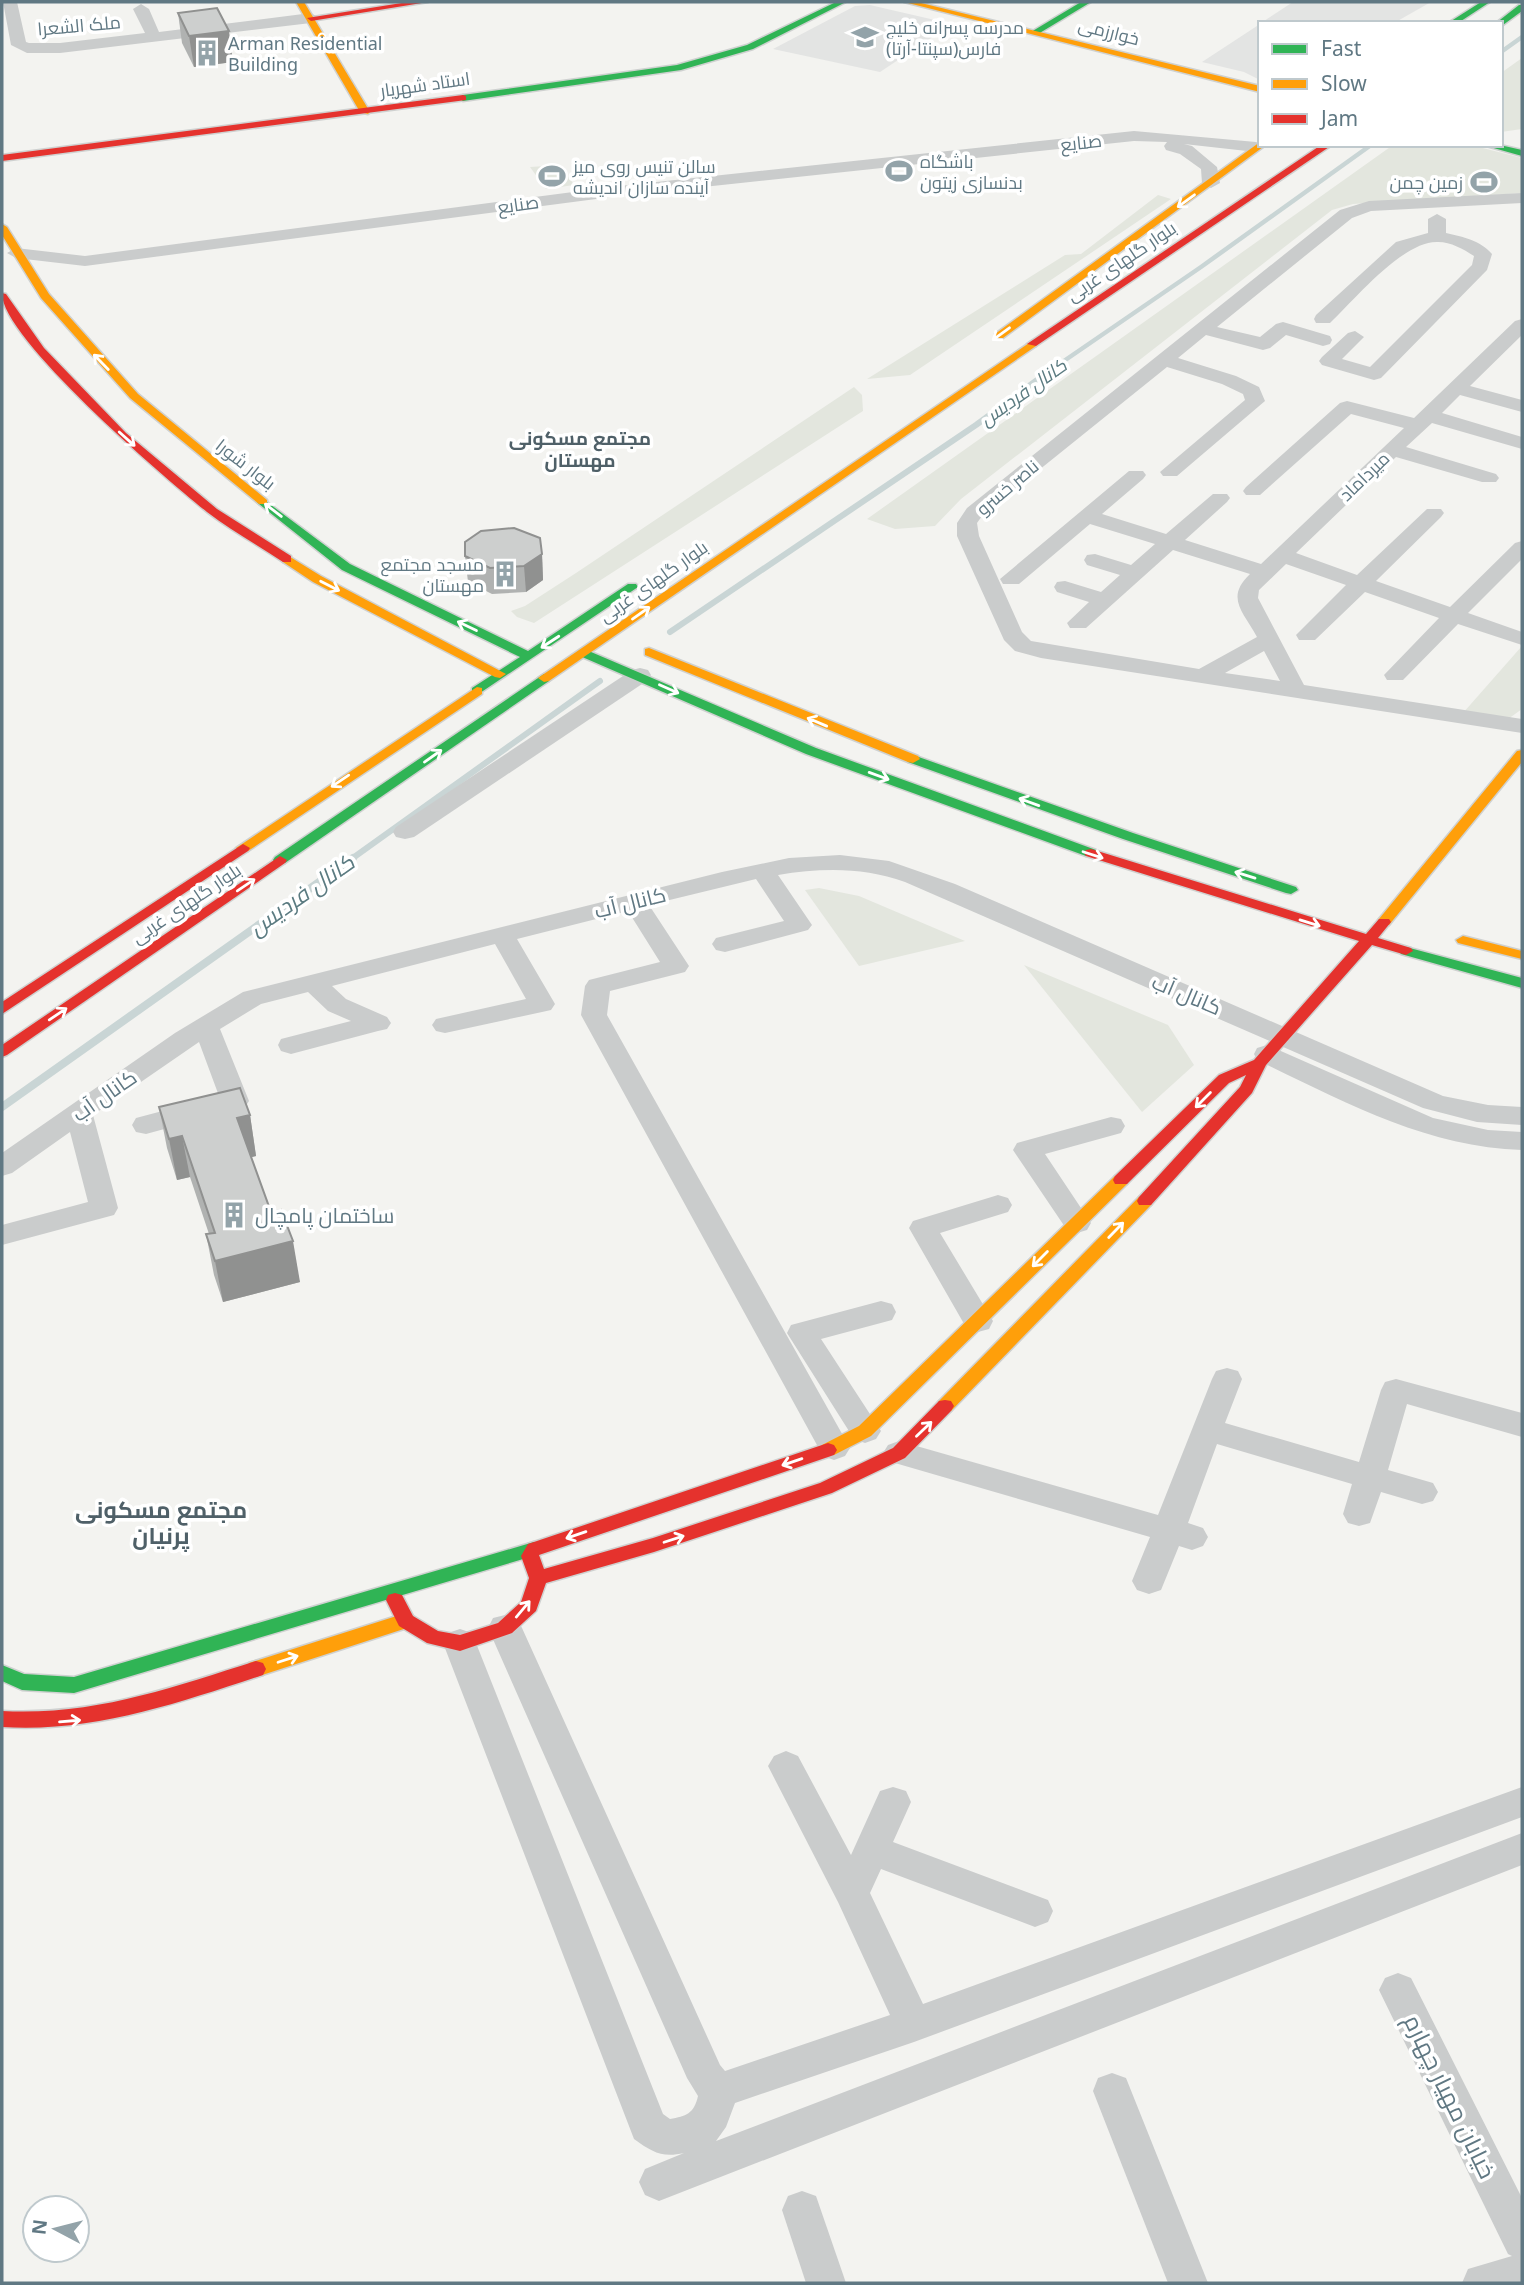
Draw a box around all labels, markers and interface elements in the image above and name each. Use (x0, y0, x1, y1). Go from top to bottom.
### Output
street label: ملک الشعرا (36, 9, 122, 41)
street label: خوارزمی (1076, 12, 1142, 50)
place label: مدرسه پسرانه خلیج فارس(سپنتا-آرتا) (886, 15, 1024, 60)
legend (1258, 21, 1503, 147)
school or university icon: مدرسه پسرانه خلیج فارس(سپنتا-آرتا) (850, 22, 880, 52)
place label: Arman Residential Building (228, 31, 383, 76)
text: Fast (1321, 34, 1362, 62)
building icon: Arman Residential Building (192, 38, 222, 68)
street label: استاد شهریار (377, 66, 472, 102)
text: Slow (1321, 69, 1367, 97)
text: Jam (1319, 104, 1358, 132)
street label: صنایع (1059, 128, 1103, 157)
place label: باشگاه بدنسازی زیتون (920, 149, 1023, 194)
place label: سالن تنیس روی میز آینده سازان اندیشه (572, 154, 716, 199)
sports icon: باشگاه بدنسازی زیتون (884, 156, 914, 186)
sports icon: سالن تنیس روی میز آینده سازان اندیشه (537, 161, 567, 191)
sports icon: زمین چمن (1469, 167, 1499, 197)
place label: زمین چمن (1389, 170, 1463, 195)
street label: صنایع (496, 189, 540, 220)
one-way arrow (1177, 194, 1196, 208)
street label: بلوار گلهای غربی (1061, 215, 1181, 307)
one-way arrow (992, 327, 1011, 341)
water label: کانال فردیس (974, 352, 1072, 432)
one-way arrow (92, 353, 109, 370)
district label: مجتمع مسکونی مهستان (509, 425, 651, 473)
one-way arrow (118, 431, 136, 447)
street label: بلوار شورا (211, 433, 281, 495)
street label: میرداماد (1334, 446, 1394, 506)
street label: ناصر خسرو (971, 454, 1043, 520)
one-way arrow (265, 502, 283, 517)
street label: بلوار گلهای غربی (594, 535, 712, 627)
place label: مسجد مجتمع مهستان (381, 552, 484, 597)
building icon: مسجد مجتمع مهستان (490, 559, 520, 589)
one-way arrow (320, 580, 340, 594)
one-way arrow (631, 606, 650, 620)
one-way arrow (457, 619, 478, 632)
one-way arrow (541, 635, 561, 649)
one-way arrow (658, 683, 679, 696)
one-way arrow (806, 714, 828, 727)
one-way arrow (423, 749, 442, 763)
one-way arrow (868, 771, 890, 783)
one-way arrow (331, 774, 351, 788)
one-way arrow (1019, 795, 1041, 808)
water label: کانال فردیس (242, 845, 361, 942)
one-way arrow (1081, 849, 1103, 862)
street label: بلوار گلهای غربی (126, 857, 246, 949)
one-way arrow (1234, 868, 1256, 881)
one-way arrow (236, 878, 255, 892)
street label: کانال آب (591, 880, 669, 924)
one-way arrow (1298, 917, 1320, 930)
street label: کانال آب (1148, 967, 1226, 1021)
one-way arrow (48, 1007, 67, 1021)
street label: کانال آب (66, 1063, 142, 1127)
one-way arrow (1194, 1091, 1211, 1108)
building icon: ساختمان پامچال (219, 1200, 249, 1230)
place label: ساختمان پامچال (255, 1201, 394, 1230)
one-way arrow (1108, 1222, 1125, 1239)
one-way arrow (1032, 1251, 1049, 1268)
one-way arrow (915, 1420, 932, 1437)
one-way arrow (781, 1457, 803, 1470)
district label: مجتمع مسکونی پرنیان (75, 1493, 247, 1552)
one-way arrow (566, 1530, 588, 1542)
one-way arrow (662, 1532, 684, 1544)
one-way arrow (515, 1601, 531, 1619)
one-way arrow (277, 1651, 299, 1664)
one-way arrow (58, 1714, 80, 1727)
street label: خیابان مهیار چهارم (1396, 2008, 1505, 2184)
north arrow (21, 2194, 91, 2264)
text: N (25, 2218, 53, 2236)

